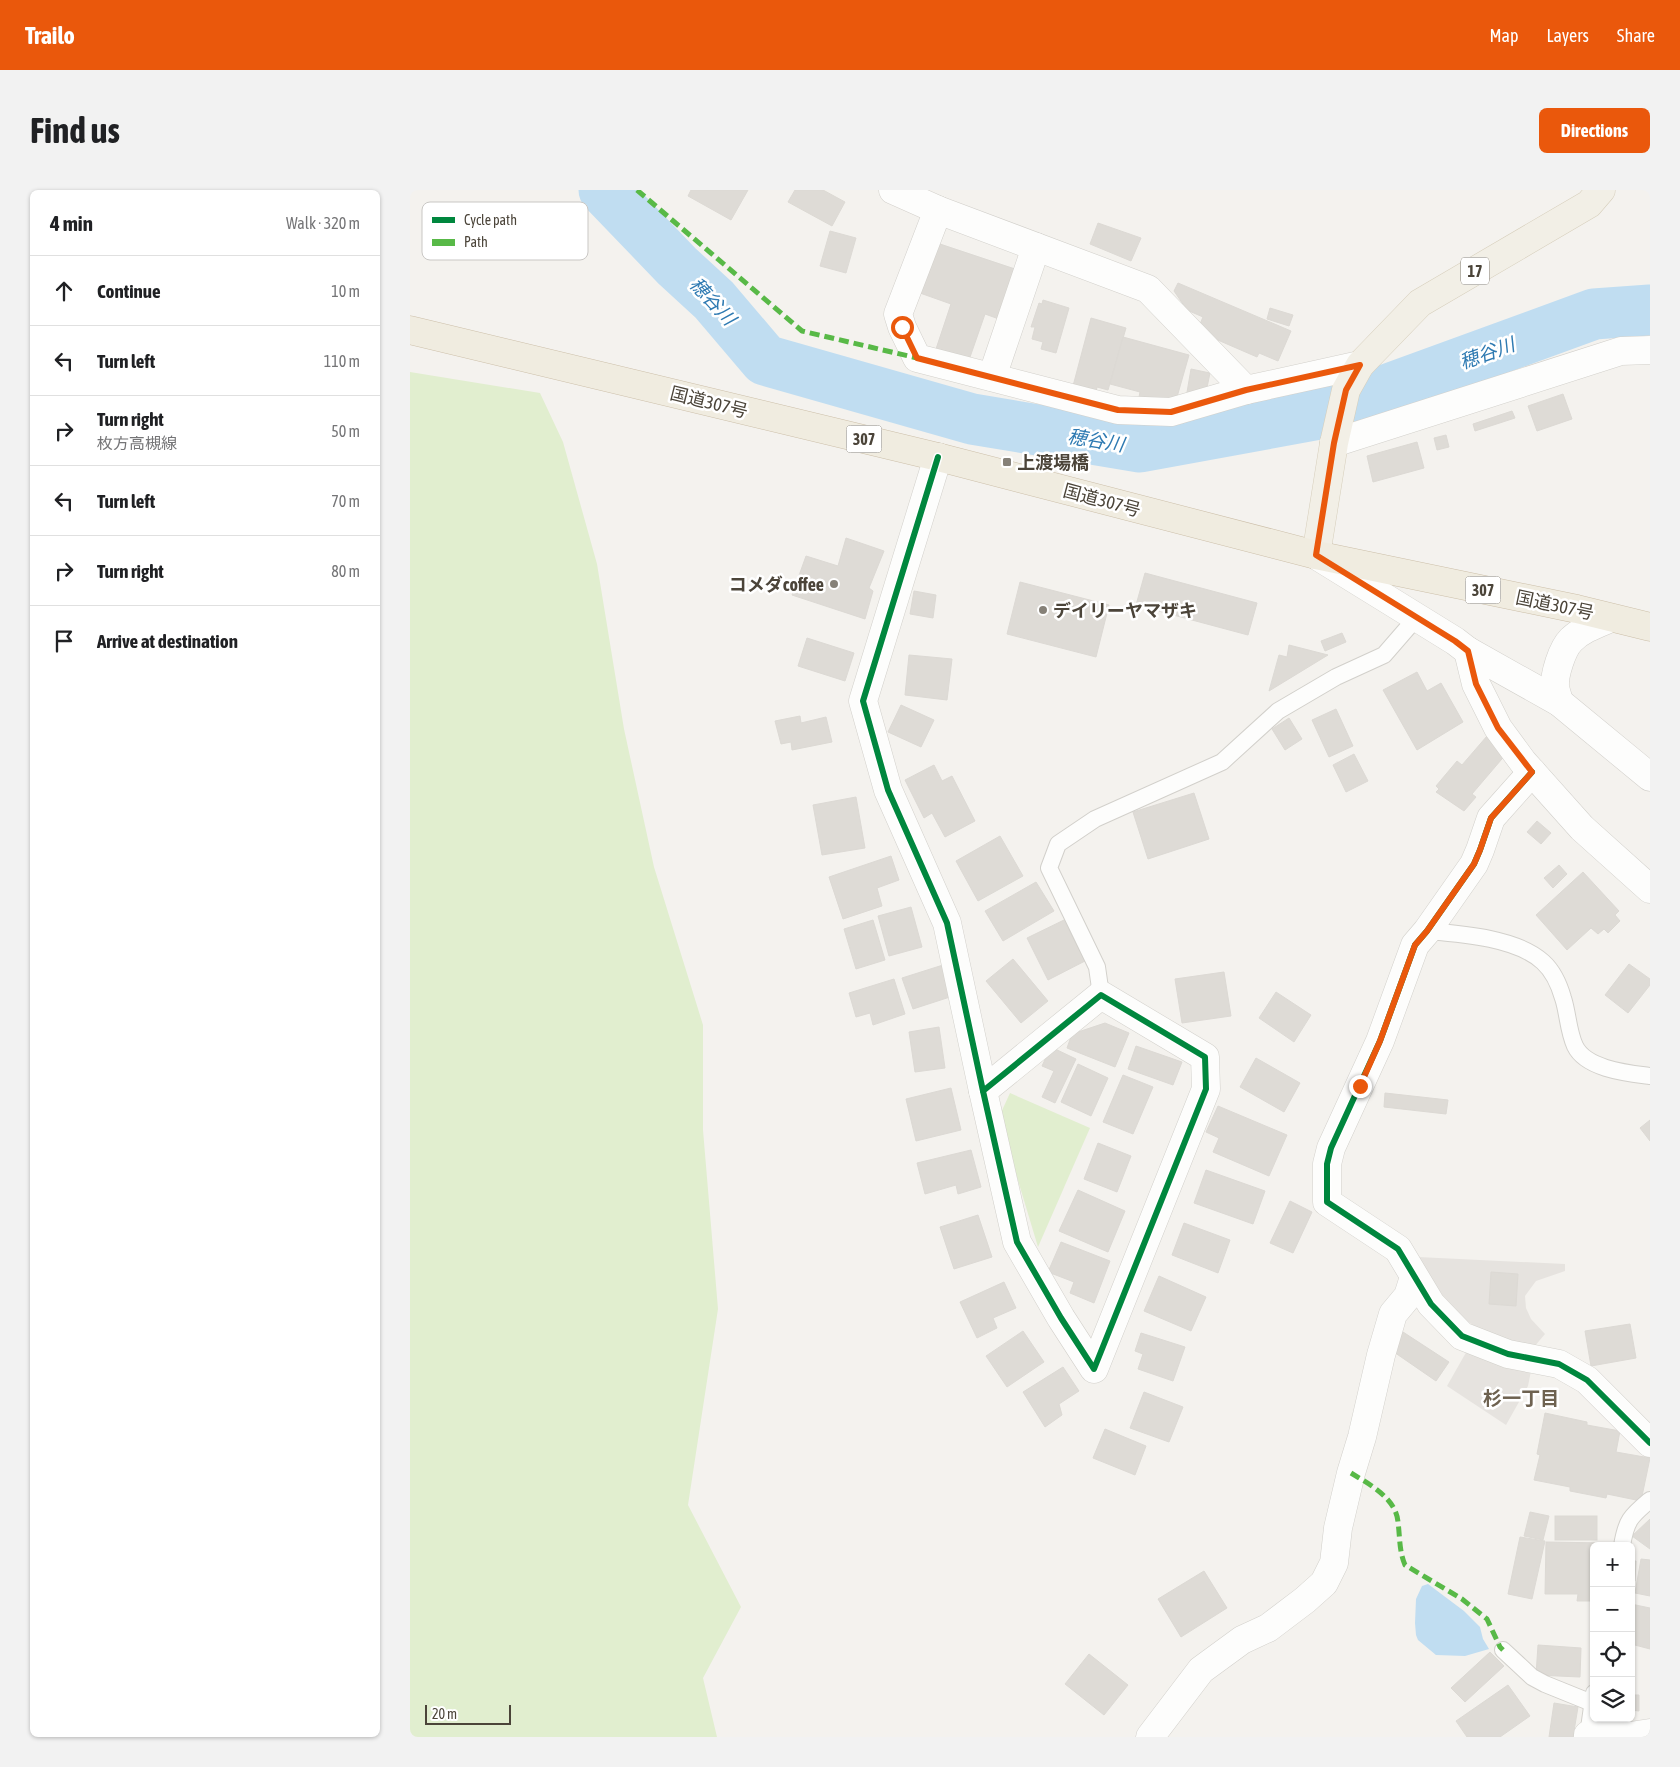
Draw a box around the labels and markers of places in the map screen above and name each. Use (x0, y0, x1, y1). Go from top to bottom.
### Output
place label: 上渡場橋 (1017, 452, 1089, 473)
marker: 上渡場橋 (1001, 456, 1013, 468)
place label: コメダcoffee (729, 574, 824, 595)
marker: コメダcoffee (828, 578, 840, 590)
place label: デイリーヤマザキ (1053, 600, 1197, 621)
marker: デイリーヤマザキ (1037, 604, 1049, 616)

